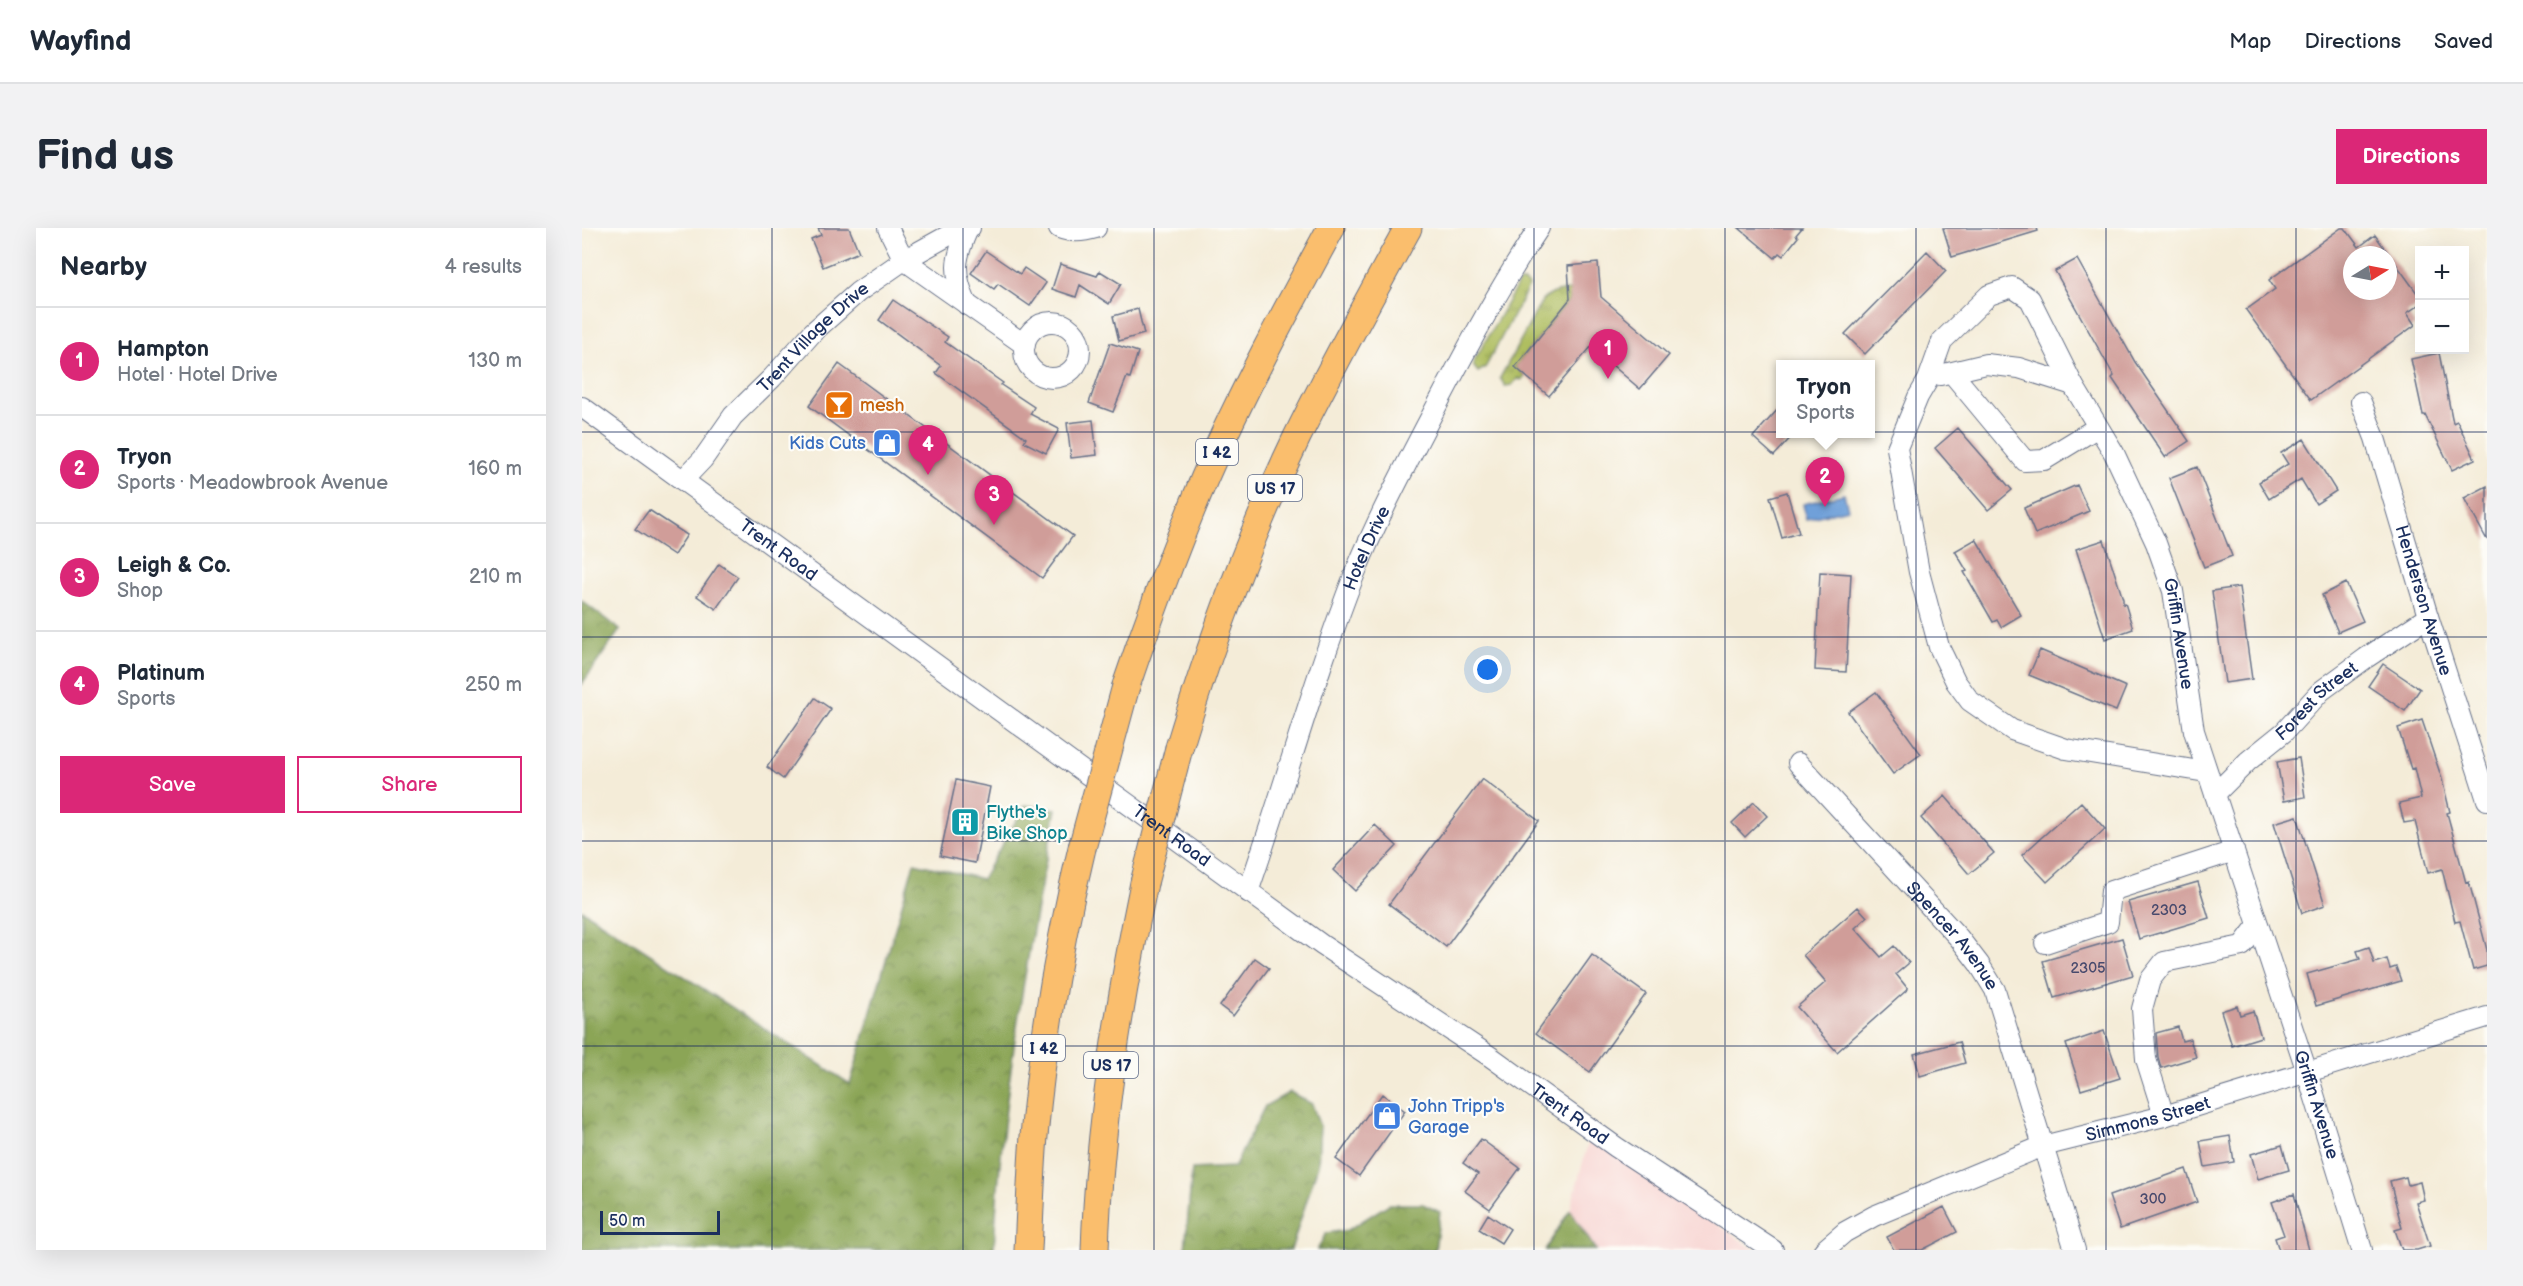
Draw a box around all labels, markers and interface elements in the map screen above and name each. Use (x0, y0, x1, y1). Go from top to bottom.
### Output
text: Wayfind (30, 25, 131, 58)
text: Map (2229, 29, 2272, 54)
text: Directions (2305, 29, 2401, 54)
text: Saved (2434, 29, 2493, 54)
button: Directions (2336, 129, 2487, 184)
text: Find us (36, 131, 174, 182)
north arrow (2343, 246, 2397, 300)
map controls (2415, 246, 2469, 354)
button: + (2415, 246, 2469, 300)
text: Nearby (60, 252, 147, 283)
text: 4 results (444, 255, 522, 279)
street label: Trent Village Drive (753, 278, 873, 397)
button: − (2415, 300, 2469, 354)
pin: 1 (1588, 330, 1628, 379)
text: Hampton (117, 336, 209, 363)
text: 1 (75, 349, 84, 373)
text: 130 m (468, 349, 522, 373)
popup (1776, 360, 1875, 438)
text: Hotel · Hotel Drive (117, 363, 278, 387)
text: Tryon (1796, 374, 1851, 401)
bar icon: mesh (823, 389, 855, 421)
place label: mesh (860, 395, 904, 416)
text: Sports (1796, 401, 1855, 425)
pin: 4 (908, 426, 948, 475)
shop icon: Kids Cuts (871, 427, 903, 459)
place label: Kids Cuts (789, 433, 866, 454)
road number: I 42 (1196, 439, 1238, 465)
text: Tryon (117, 444, 172, 471)
text: 2 (74, 457, 85, 481)
text: 160 m (468, 457, 522, 481)
pin: 2 (1806, 458, 1844, 507)
text: Sports · Meadowbrook Avenue (117, 471, 388, 495)
road number: US 17 (1248, 475, 1302, 501)
pin: 3 (974, 476, 1014, 525)
street label: Hotel Drive (1339, 502, 1395, 593)
street label: Trent Road (735, 515, 821, 586)
street label: Henderson Avenue (2390, 523, 2456, 678)
text: Leigh & Co. (117, 552, 231, 579)
text: 3 (74, 565, 85, 589)
text: 210 m (469, 565, 522, 589)
street label: Griffin Avenue (2158, 575, 2198, 691)
text: Shop (117, 579, 163, 603)
your location (1473, 655, 1502, 684)
street label: Forest Street (2272, 657, 2362, 745)
text: Platinum (117, 660, 205, 687)
text: 4 (74, 673, 85, 697)
text: 250 m (465, 673, 522, 697)
text: Sports (117, 687, 175, 711)
button: Save (60, 756, 285, 813)
button: Share (297, 756, 522, 813)
street label: Trent Road (1128, 801, 1214, 871)
place label: Flythe's Bike Shop (986, 802, 1068, 844)
building icon: Flythe's Bike Shop (949, 806, 981, 838)
street label: Spencer Avenue (1902, 878, 2003, 994)
house number: 2303 (2151, 901, 2187, 920)
house number: 2305 (2070, 959, 2106, 978)
road number: I 42 (1023, 1035, 1065, 1061)
street label: Griffin Avenue (2290, 1048, 2343, 1162)
road number: US 17 (1084, 1052, 1138, 1078)
street label: Trent Road (1527, 1079, 1613, 1149)
street label: Simmons Street (2084, 1092, 2213, 1146)
place label: John Tripp's Garage (1408, 1096, 1505, 1138)
shop icon: John Tripp's Garage (1371, 1100, 1403, 1132)
house number: 300 (2140, 1190, 2167, 1209)
scale bar (600, 1208, 720, 1236)
text: 50 m (609, 1212, 645, 1231)

